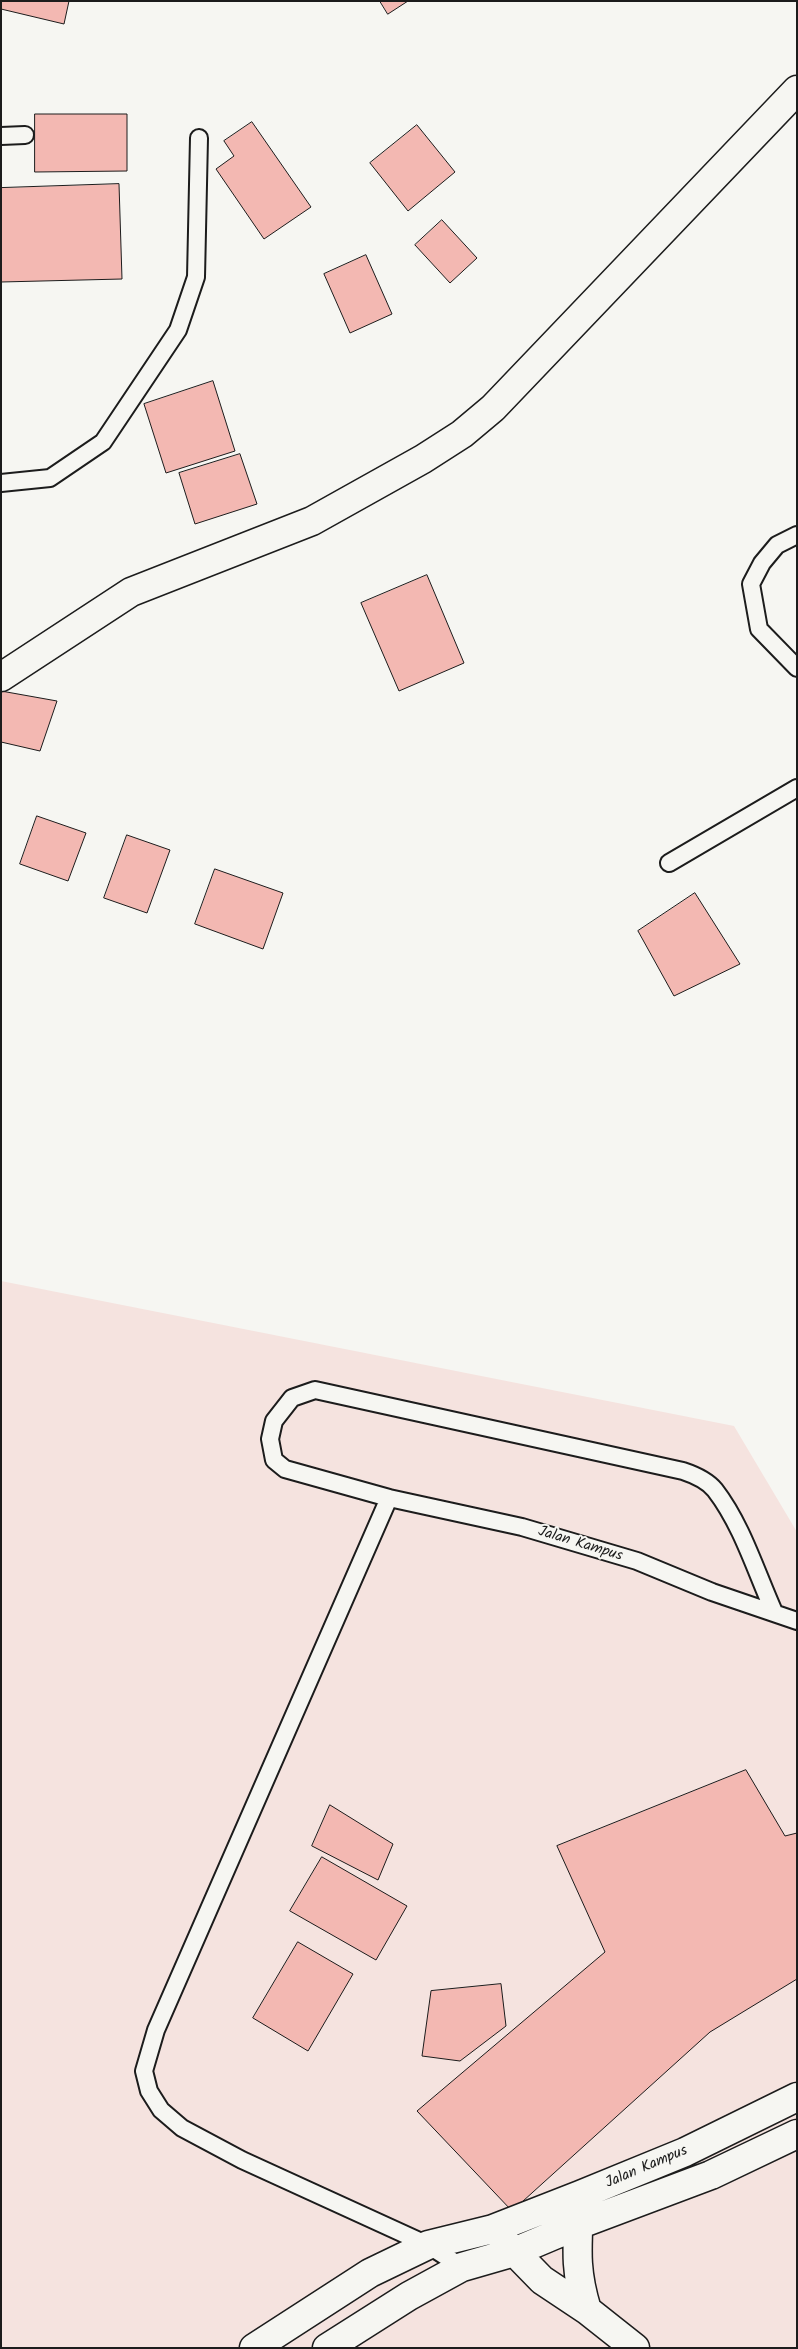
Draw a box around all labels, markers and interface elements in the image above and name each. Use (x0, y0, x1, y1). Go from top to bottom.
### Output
street label: Jalan Kampus (536, 1524, 624, 1566)
street label: Jalan Kampus (603, 2143, 691, 2193)

